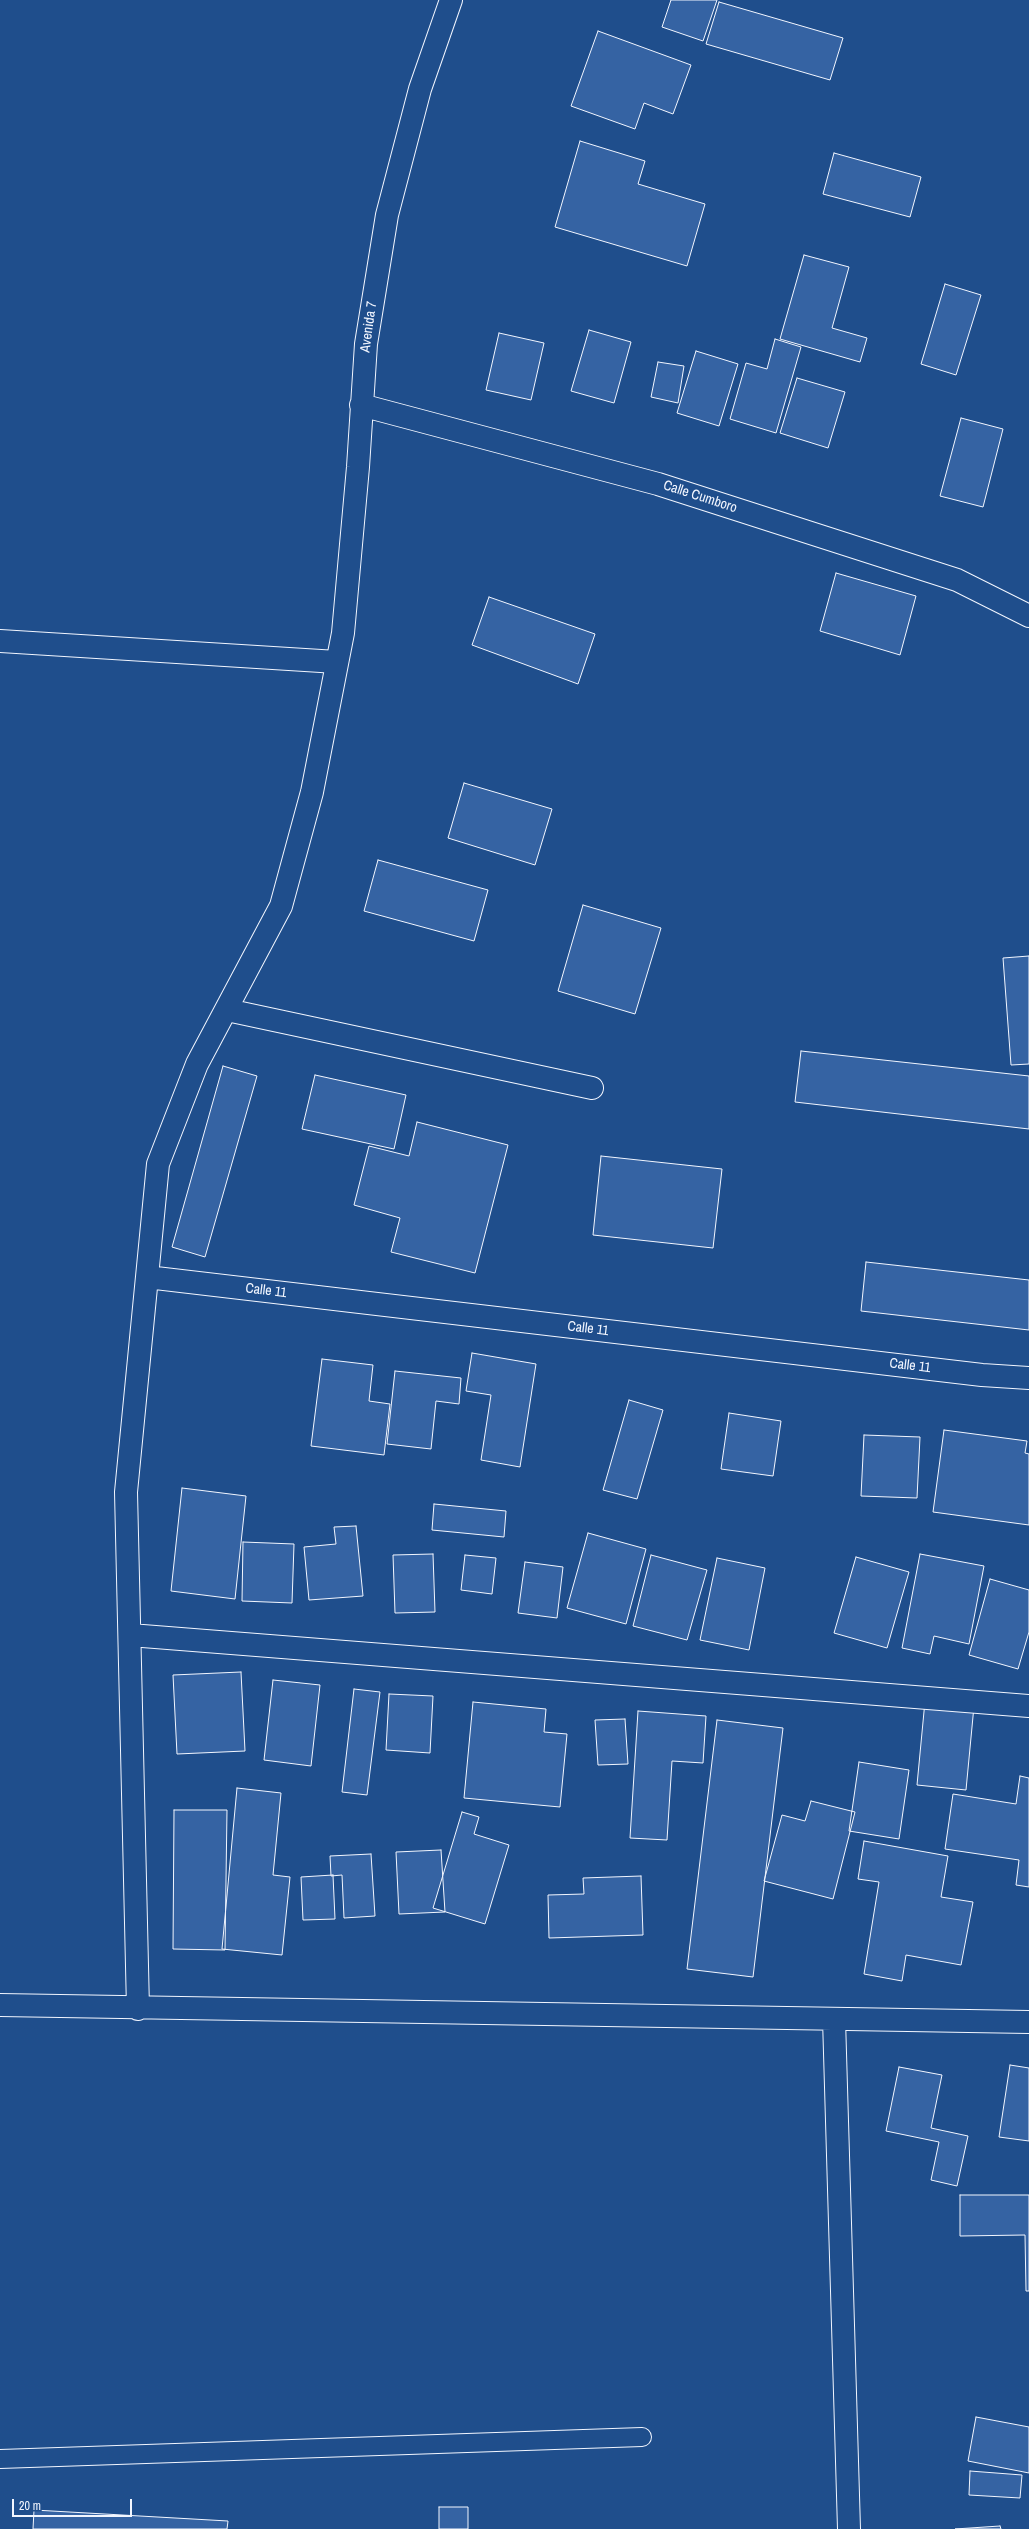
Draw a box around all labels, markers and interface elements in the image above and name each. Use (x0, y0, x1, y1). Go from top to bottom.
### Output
street label: Avenida 7 (357, 300, 381, 354)
street label: Calle Cumboro (661, 477, 739, 517)
street label: Calle 11 (244, 1280, 288, 1302)
street label: Calle 11 (566, 1318, 610, 1340)
street label: Calle 11 (888, 1355, 932, 1377)
scale bar (14, 2491, 134, 2517)
text: 20 m (19, 2498, 41, 2514)

